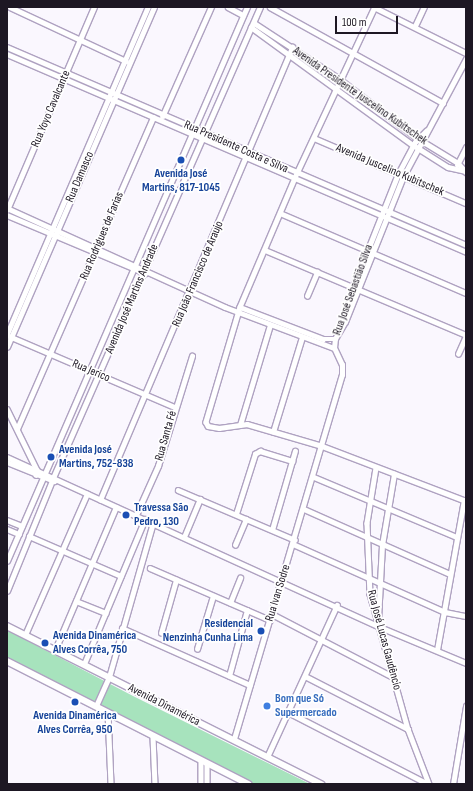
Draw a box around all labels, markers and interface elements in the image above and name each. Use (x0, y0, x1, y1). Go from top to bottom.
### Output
scale bar (337, 8, 400, 34)
text: 100 m (342, 15, 367, 30)
street label: Avenida Presidente Juscelino Kubitschek (290, 44, 430, 148)
street label: Rua Yoyo Cavalcante (28, 68, 74, 150)
street label: Rua Presidente Costa e Silva (182, 118, 290, 176)
street label: Avenida Juscelino Kubitschek (334, 141, 446, 199)
street label: Rua Damasco (63, 149, 97, 205)
marker: Avenida José Martins, 817-1045 (176, 155, 186, 165)
place label: Avenida José Martins, 817-1045 (142, 167, 220, 195)
street label: Rua Rodrigues de Farias (77, 190, 127, 282)
street label: Rua João Francisco de Araujo (169, 219, 227, 329)
street label: Avenida José Martins Andrade (102, 242, 162, 356)
street label: Rua José Sebastião Silva (330, 243, 376, 337)
street label: Rua Jerico (70, 357, 112, 385)
street label: Rua Santa Fé (152, 409, 180, 463)
place label: Avenida José Martins, 752-838 (59, 443, 134, 471)
marker: Avenida José Martins, 752-838 (46, 452, 56, 462)
place label: Travessa São Pedro, 130 (134, 501, 188, 529)
marker: Travessa São Pedro, 130 (121, 510, 131, 520)
street label: Rua Ivan Sodre (263, 563, 293, 623)
street label: Rua José Lucas Gaudêncio (364, 588, 404, 692)
place label: Residencial Nenzinha Cunha Lima (163, 617, 253, 645)
marker: Residencial Nenzinha Cunha Lima (256, 626, 266, 636)
place label: Avenida Dinamérica Alves Corrêa, 750 (53, 629, 136, 657)
marker: Avenida Dinamérica Alves Corrêa, 750 (40, 638, 50, 648)
street label: Avenida Dinamérica (126, 681, 202, 729)
place label: Bom que Só Supermercado (275, 692, 337, 720)
marker: Avenida Dinamérica Alves Corrêa, 950 (70, 697, 80, 707)
marker: Bom que Só Supermercado (262, 701, 272, 711)
place label: Avenida Dinamérica Alves Corrêa, 950 (33, 709, 117, 737)

